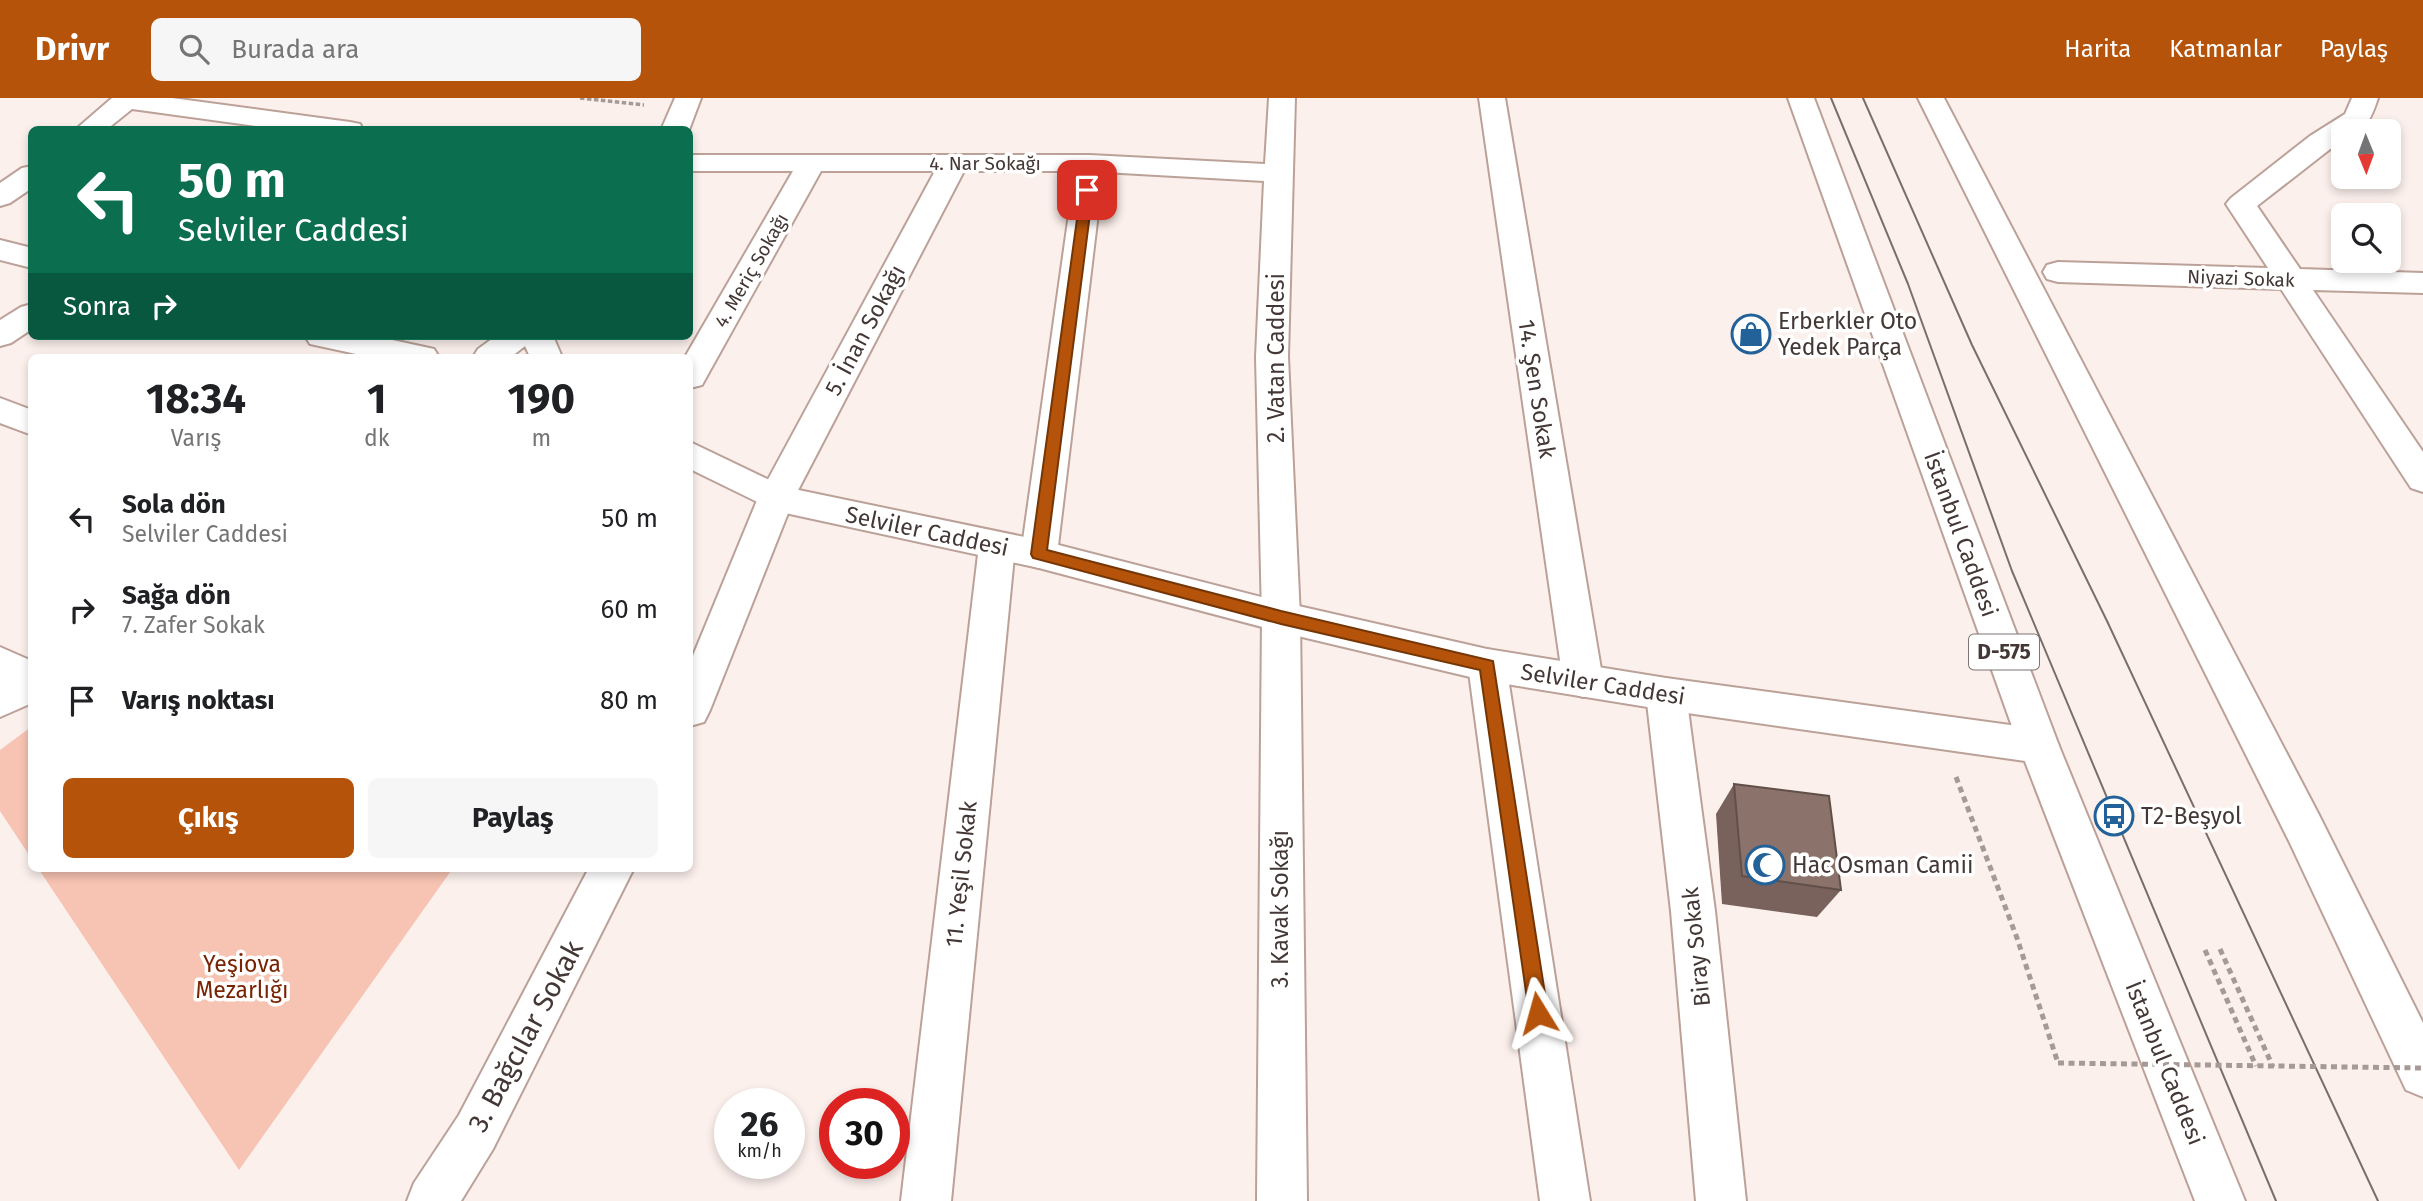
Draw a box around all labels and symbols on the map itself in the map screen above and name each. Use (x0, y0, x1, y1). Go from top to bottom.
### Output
north arrow (2331, 119, 2401, 189)
street label: 4. Nar Sokağı (929, 152, 1041, 175)
pin (1057, 160, 1117, 220)
street label: 4. Meriç Sokağı (709, 209, 793, 331)
street label: 5. İnan Sokağı (819, 260, 911, 400)
street label: Niyazi Sokak (2187, 265, 2295, 292)
street label: 2. Vatan Caddesi (1262, 273, 1290, 443)
place label: Erberkler Oto Yedek Parça (1778, 307, 1917, 361)
shop icon: Erberkler Oto Yedek Parça (1730, 313, 1772, 355)
street label: 14. Şen Sokak (1512, 318, 1562, 461)
street label: İstanbul Caddesi (1918, 447, 2004, 621)
street label: Selviler Caddesi (843, 500, 1011, 562)
road number: D-575 (1969, 634, 2039, 670)
street label: Selviler Caddesi (1519, 657, 1687, 711)
bus stop icon: T2-Beşyol (2093, 795, 2135, 837)
street label: 11. Yeşil Sokak (939, 799, 983, 948)
place label: T2-Beşyol (2141, 802, 2242, 830)
street label: 3. Kavak Sokağı (1266, 830, 1294, 988)
mosque icon: Hac Osman Camii (1744, 844, 1786, 886)
place label: Hac Osman Camii (1792, 851, 1974, 879)
street label: Biray Sokak (1676, 886, 1716, 1008)
street label: 3. Bağcılar Sokak (461, 934, 590, 1138)
park label: Yeşiova Mezarlığı (195, 950, 289, 1004)
position arrow (1501, 976, 1575, 1050)
street label: İstanbul Caddesi (2119, 977, 2211, 1149)
speed limit sign: 30 (819, 1088, 910, 1179)

